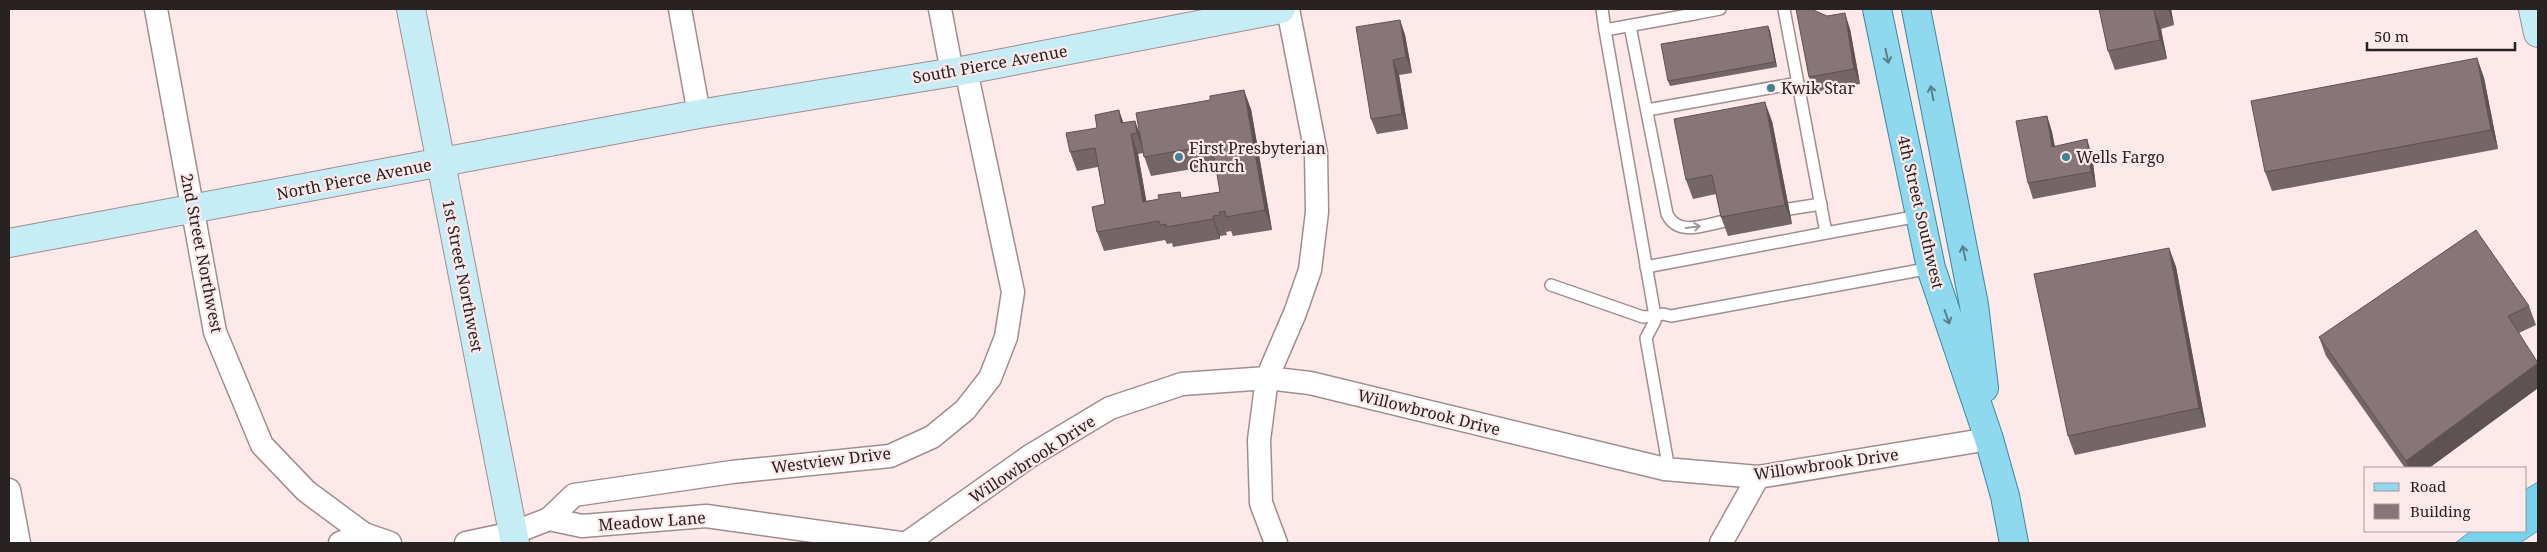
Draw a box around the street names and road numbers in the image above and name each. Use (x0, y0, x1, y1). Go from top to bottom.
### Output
street label: South Pierce Avenue (911, 40, 1069, 88)
street label: 4th Street Southwest (1893, 133, 1949, 291)
street label: North Pierce Avenue (275, 153, 433, 205)
street label: 2nd Street Northwest (176, 171, 228, 335)
street label: 1st Street Northwest (437, 198, 489, 354)
street label: Willowbrook Drive (1355, 384, 1503, 440)
street label: Willowbrook Drive (965, 410, 1099, 508)
street label: Westview Drive (770, 442, 892, 478)
street label: Willowbrook Drive (1752, 443, 1900, 485)
street label: Meadow Lane (598, 506, 706, 536)

